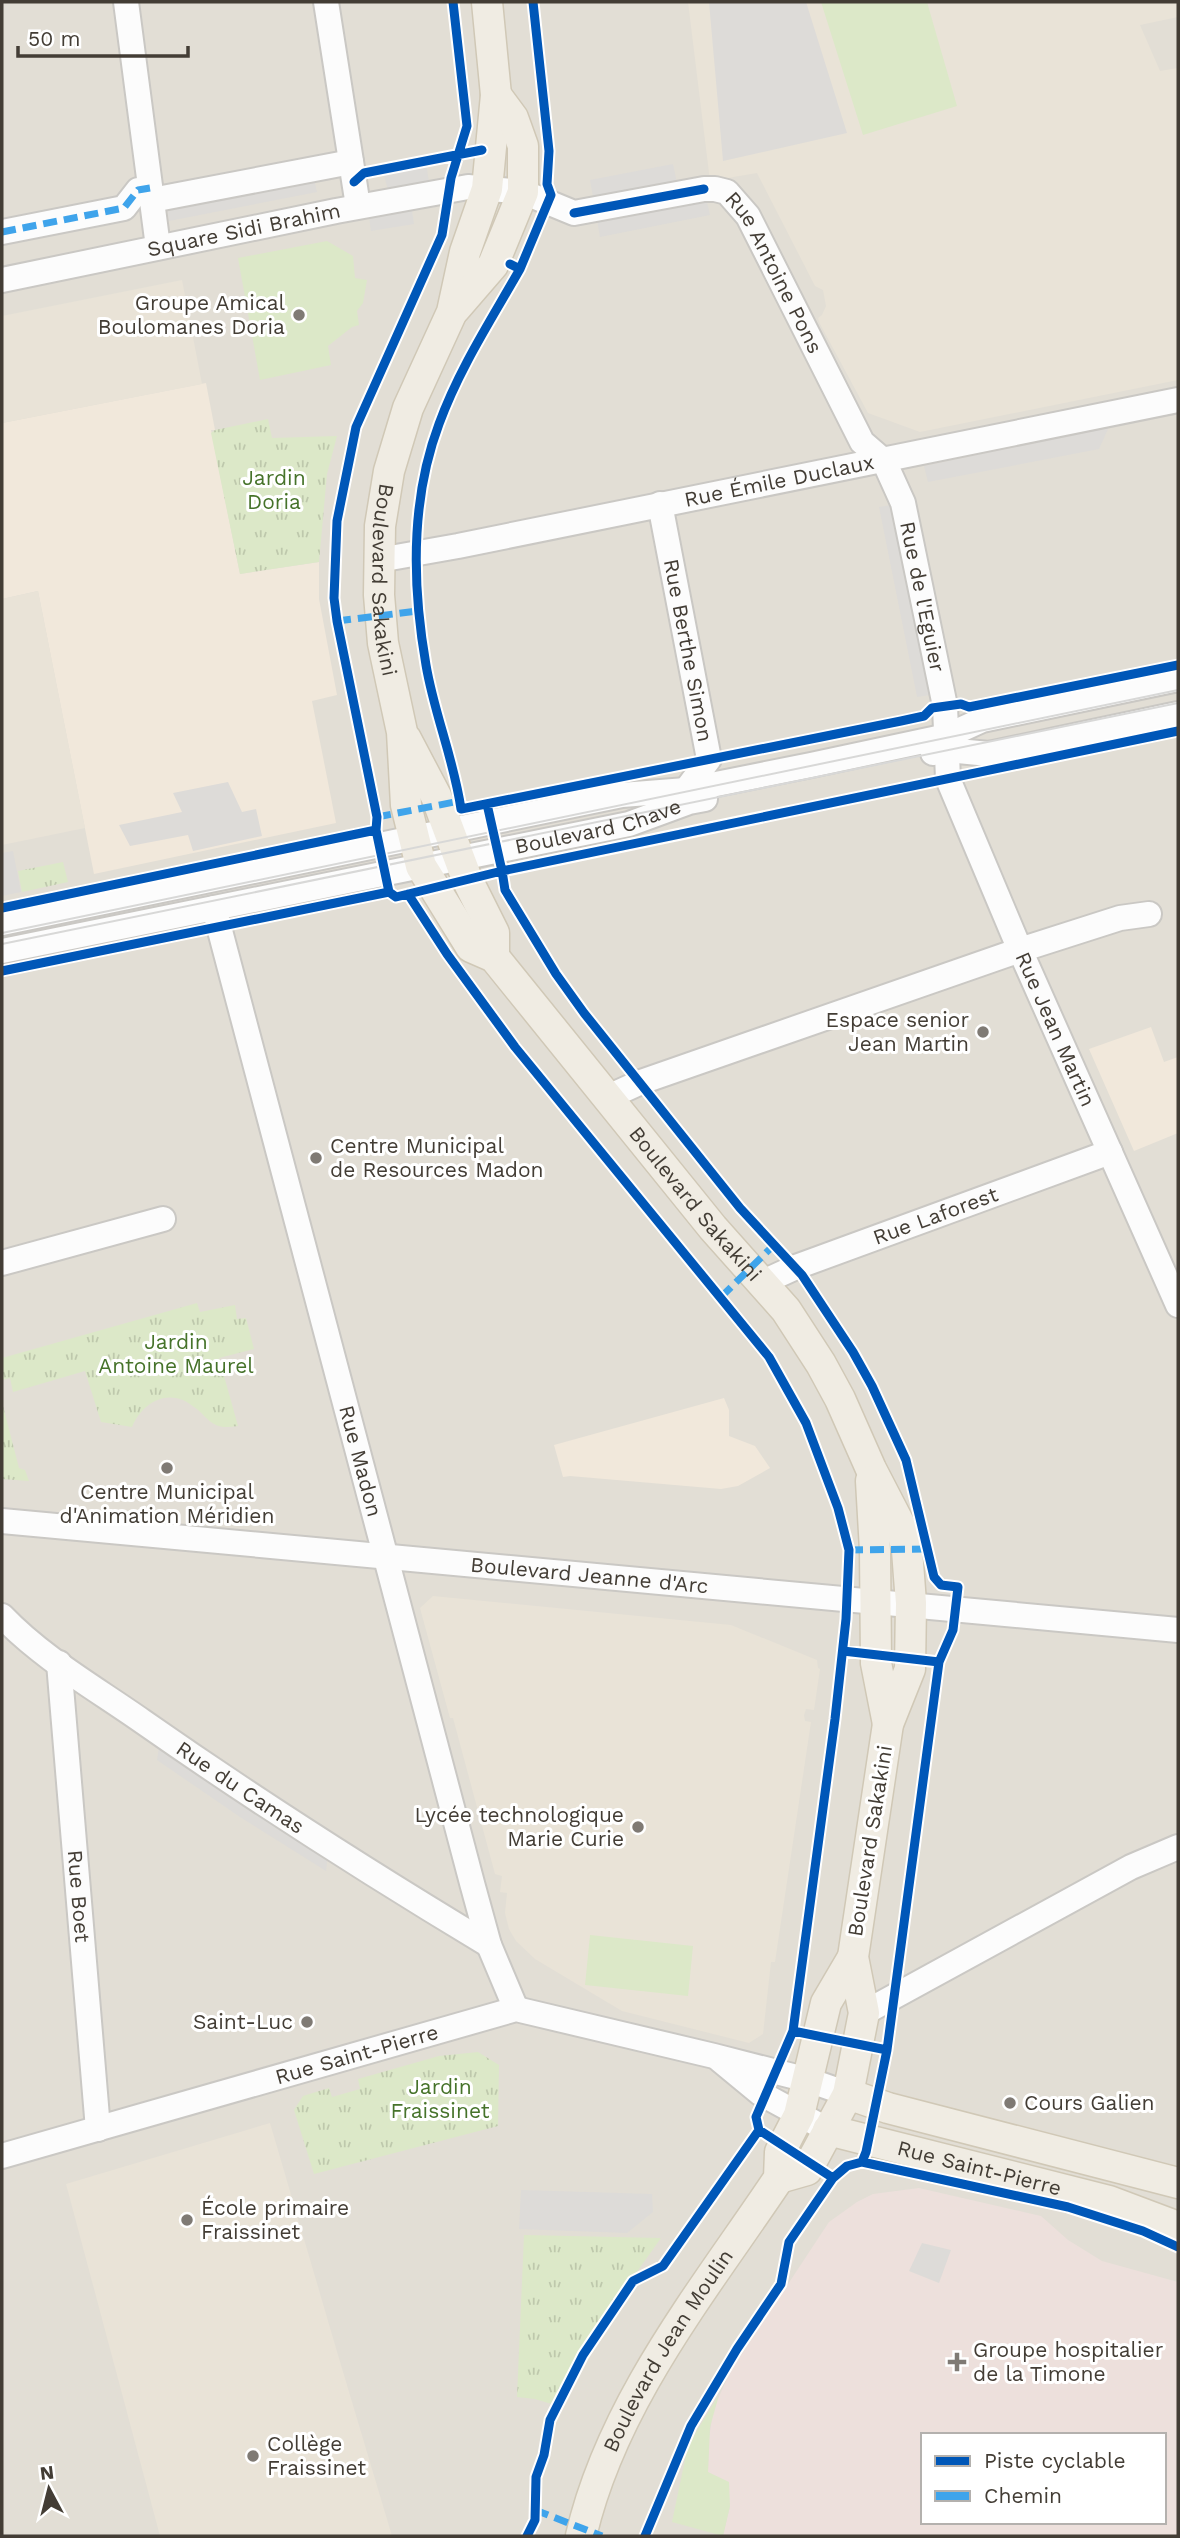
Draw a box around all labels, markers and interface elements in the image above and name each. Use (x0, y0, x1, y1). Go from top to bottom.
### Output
scale bar (18, 14, 187, 58)
text: 50 m (28, 26, 80, 51)
street label: Rue Antoine Pons (720, 186, 828, 357)
street label: Square Sidi Brahim (145, 197, 342, 262)
place label: Groupe Amical Boulomanes Doria (98, 290, 286, 339)
marker: Groupe Amical Boulomanes Doria (291, 307, 307, 323)
street label: Rue Émile Duclaux (682, 449, 876, 512)
park label: Jardin Doria (242, 465, 306, 514)
street label: Boulevard Sakakini (367, 482, 403, 678)
street label: Rue de l'Eguier (895, 519, 951, 675)
street label: Rue Berthe Simon (659, 557, 718, 744)
street label: Boulevard Chave (513, 793, 684, 859)
street label: Rue Jean Martin (1010, 948, 1101, 1110)
place label: Espace senior Jean Martin (826, 1007, 969, 1056)
marker: Espace senior Jean Martin (975, 1024, 991, 1040)
street label: Boulevard Sakakini (624, 1121, 767, 1286)
place label: Centre Municipal de Resources Madon (330, 1133, 544, 1182)
marker: Centre Municipal de Resources Madon (308, 1150, 324, 1166)
street label: Rue Laforest (869, 1181, 1001, 1250)
park label: Jardin Antoine Maurel (98, 1329, 254, 1378)
street label: Rue Madon (334, 1402, 388, 1519)
marker: Centre Municipal d'Animation Méridien (159, 1460, 175, 1476)
place label: Centre Municipal d'Animation Méridien (60, 1479, 274, 1528)
street label: Boulevard Jeanne d'Arc (469, 1551, 710, 1598)
street label: Rue du Camas (172, 1736, 309, 1839)
street label: Boulevard Sakakini (842, 1743, 897, 1938)
place label: Lycée technologique Marie Curie (414, 1802, 624, 1851)
marker: Lycée technologique Marie Curie (630, 1819, 646, 1835)
street label: Rue Boet (63, 1849, 95, 1944)
place label: Saint-Luc (193, 2009, 293, 2034)
marker: Saint-Luc (299, 2014, 315, 2030)
street label: Rue Saint-Pierre (272, 2019, 441, 2089)
park label: Jardin Fraissinet (390, 2074, 490, 2123)
place label: Cours Galien (1024, 2090, 1155, 2115)
marker: Cours Galien (1002, 2095, 1018, 2111)
street label: Rue Saint-Pierre (895, 2135, 1064, 2200)
place label: École primaire Fraissinet (201, 2195, 349, 2244)
marker: École primaire Fraissinet (179, 2212, 195, 2228)
street label: Boulevard Jean Moulin (597, 2244, 738, 2456)
place label: Groupe hospitalier de la Timone (973, 2337, 1164, 2386)
marker: Groupe hospitalier de la Timone (947, 2352, 967, 2372)
place label: Collège Fraissinet (267, 2431, 366, 2480)
legend (921, 2433, 1166, 2524)
marker: Collège Fraissinet (245, 2448, 261, 2464)
text: Piste cyclable (984, 2448, 1126, 2473)
north arrow (14, 2454, 84, 2524)
text: N (39, 2460, 55, 2485)
text: Chemin (984, 2483, 1062, 2508)

